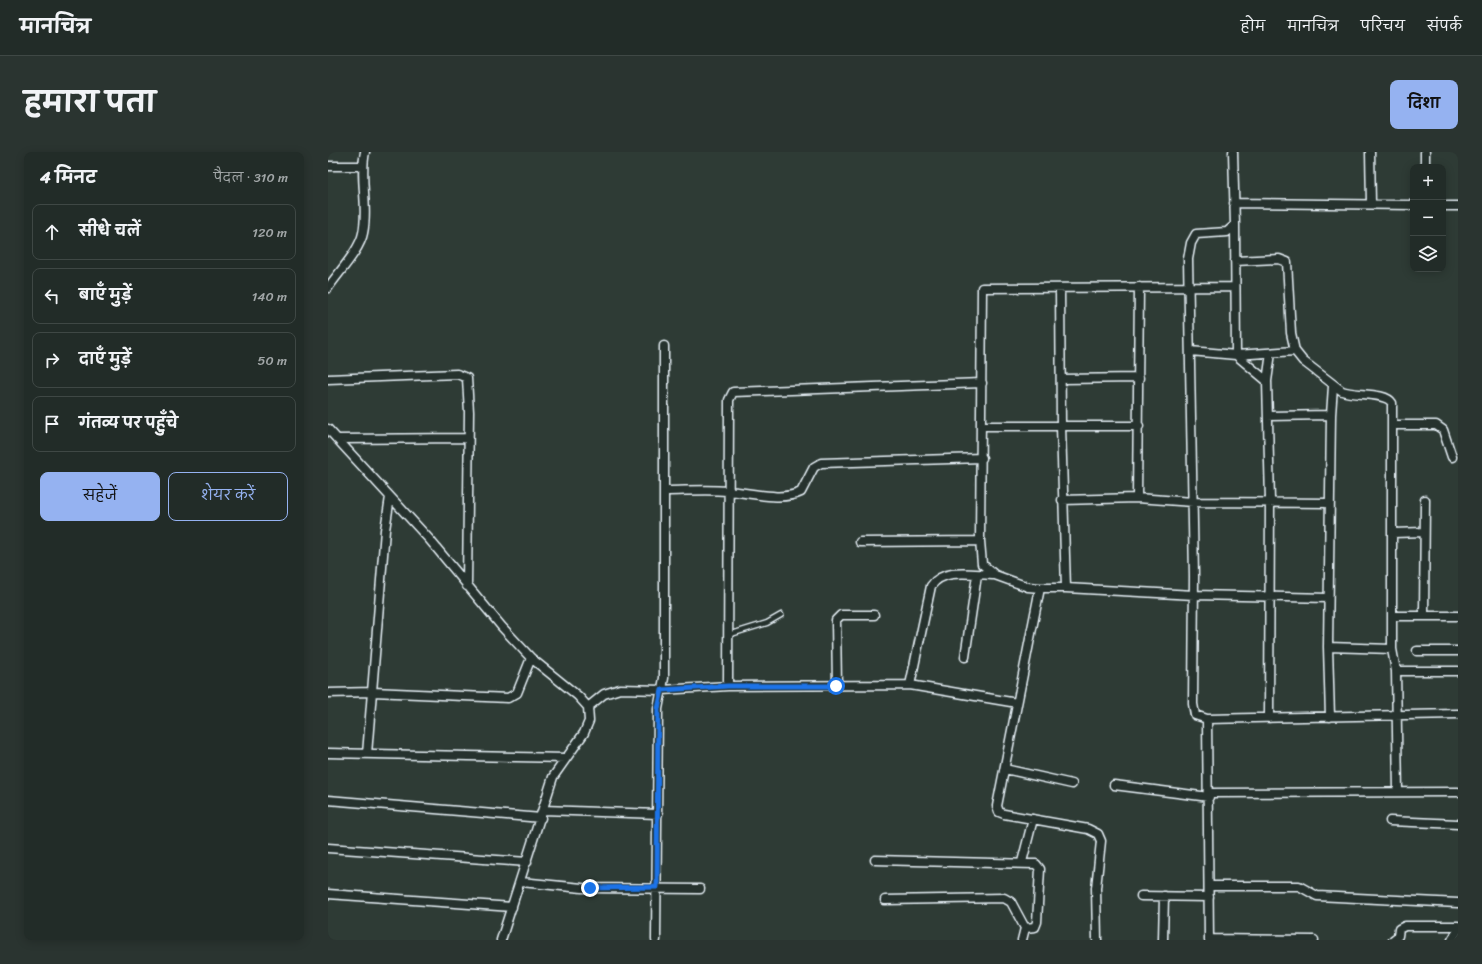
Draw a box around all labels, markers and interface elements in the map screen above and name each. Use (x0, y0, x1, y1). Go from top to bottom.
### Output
text: मानचित्र (20, 10, 91, 43)
text: होम (1241, 14, 1265, 39)
text: मानचित्र (1287, 14, 1339, 39)
text: परिचय (1361, 14, 1405, 39)
text: संपर्क (1427, 14, 1462, 39)
text: हमारा पता (24, 78, 156, 127)
button: दिशा (1390, 80, 1458, 129)
text: 4 मिनट (40, 162, 96, 192)
map controls (1410, 164, 1446, 272)
button: + (1410, 164, 1446, 200)
text: पैदल · 310 m (213, 166, 288, 189)
button: − (1410, 200, 1446, 236)
text: सीधे चलें (79, 218, 140, 244)
icon: ahead (41, 221, 63, 243)
text: 120 m (252, 221, 287, 244)
button: layers (1410, 236, 1446, 272)
text: बाएँ मुड़ें (79, 282, 132, 308)
icon: left (41, 285, 63, 307)
text: 140 m (252, 285, 287, 308)
text: दाएँ मुड़ें (79, 346, 131, 372)
icon: right (41, 349, 63, 371)
text: 50 m (257, 349, 287, 372)
text: गंतव्य पर पहुँचे (79, 410, 178, 436)
icon: arrive (41, 413, 63, 435)
button: सहेजें (40, 472, 160, 521)
button: शेयर करें (168, 472, 288, 521)
route start (827, 677, 845, 695)
route end (581, 879, 599, 897)

